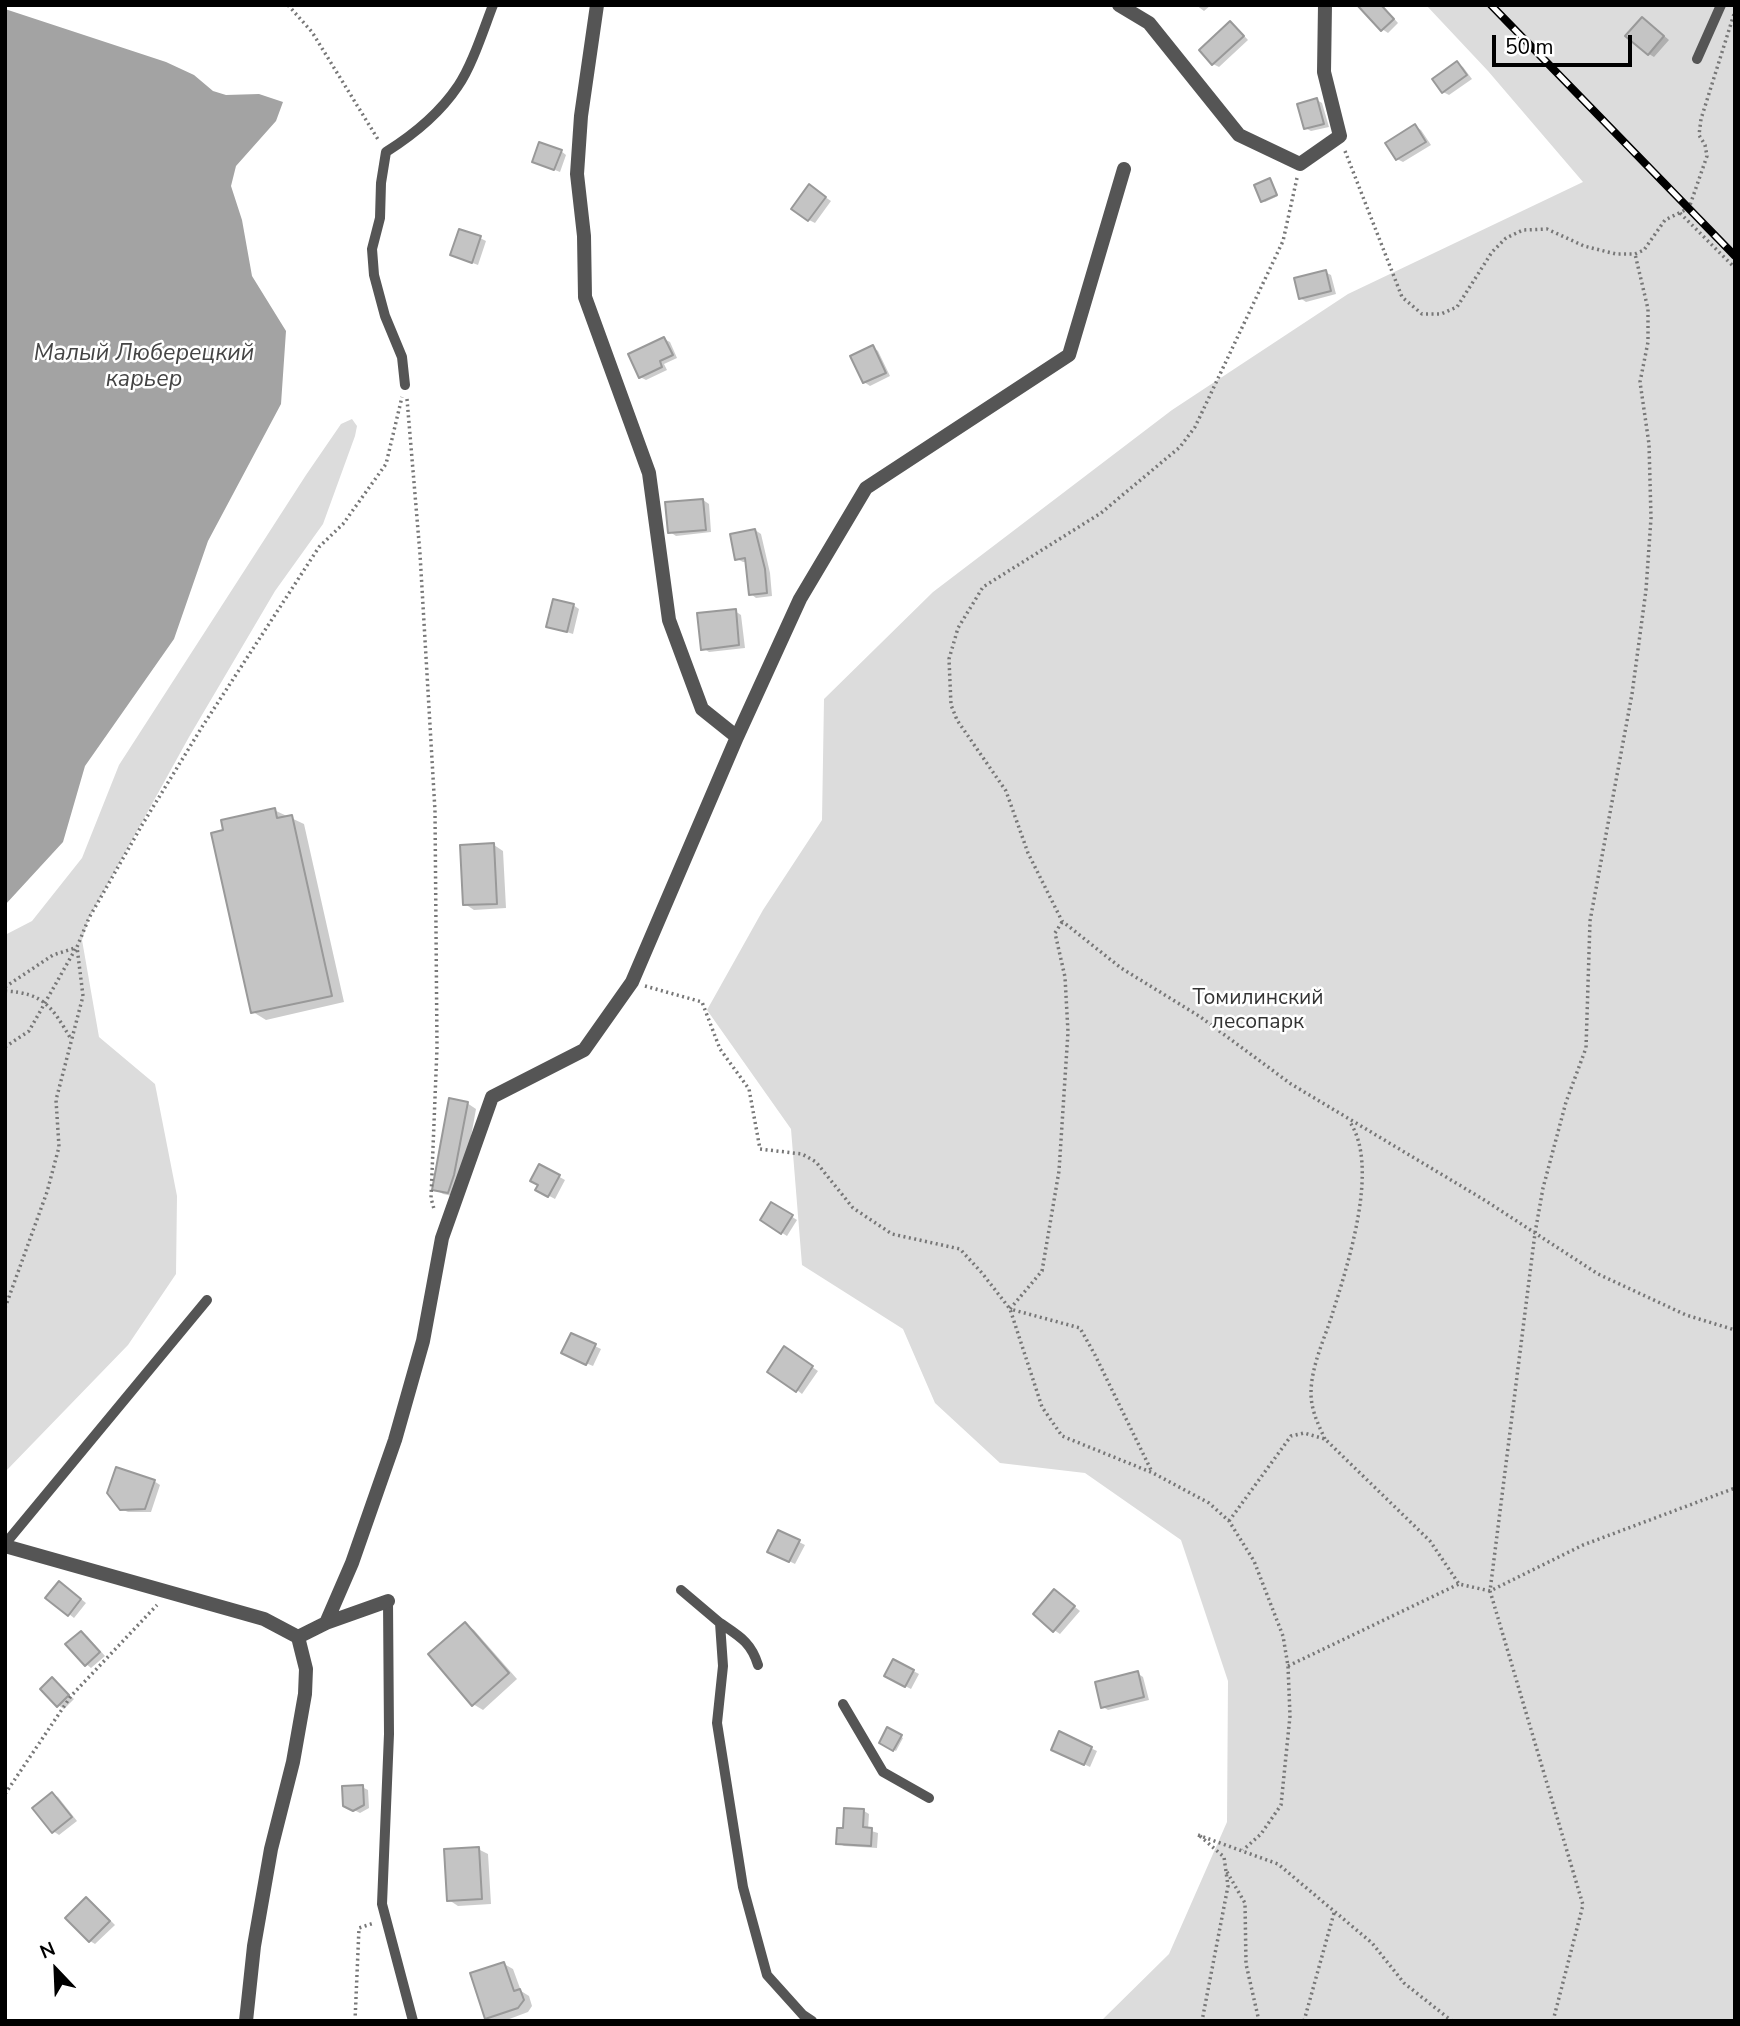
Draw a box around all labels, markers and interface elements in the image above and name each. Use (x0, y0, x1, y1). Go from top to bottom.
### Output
scale bar (1495, 21, 1635, 65)
text: 50 m (1505, 33, 1554, 61)
water label: Малый Люберецкий карьер (34, 340, 254, 394)
park label: Томилинский лесопарк (1192, 986, 1324, 1036)
north arrow (21, 1935, 91, 2005)
text: N (36, 1936, 59, 1965)

